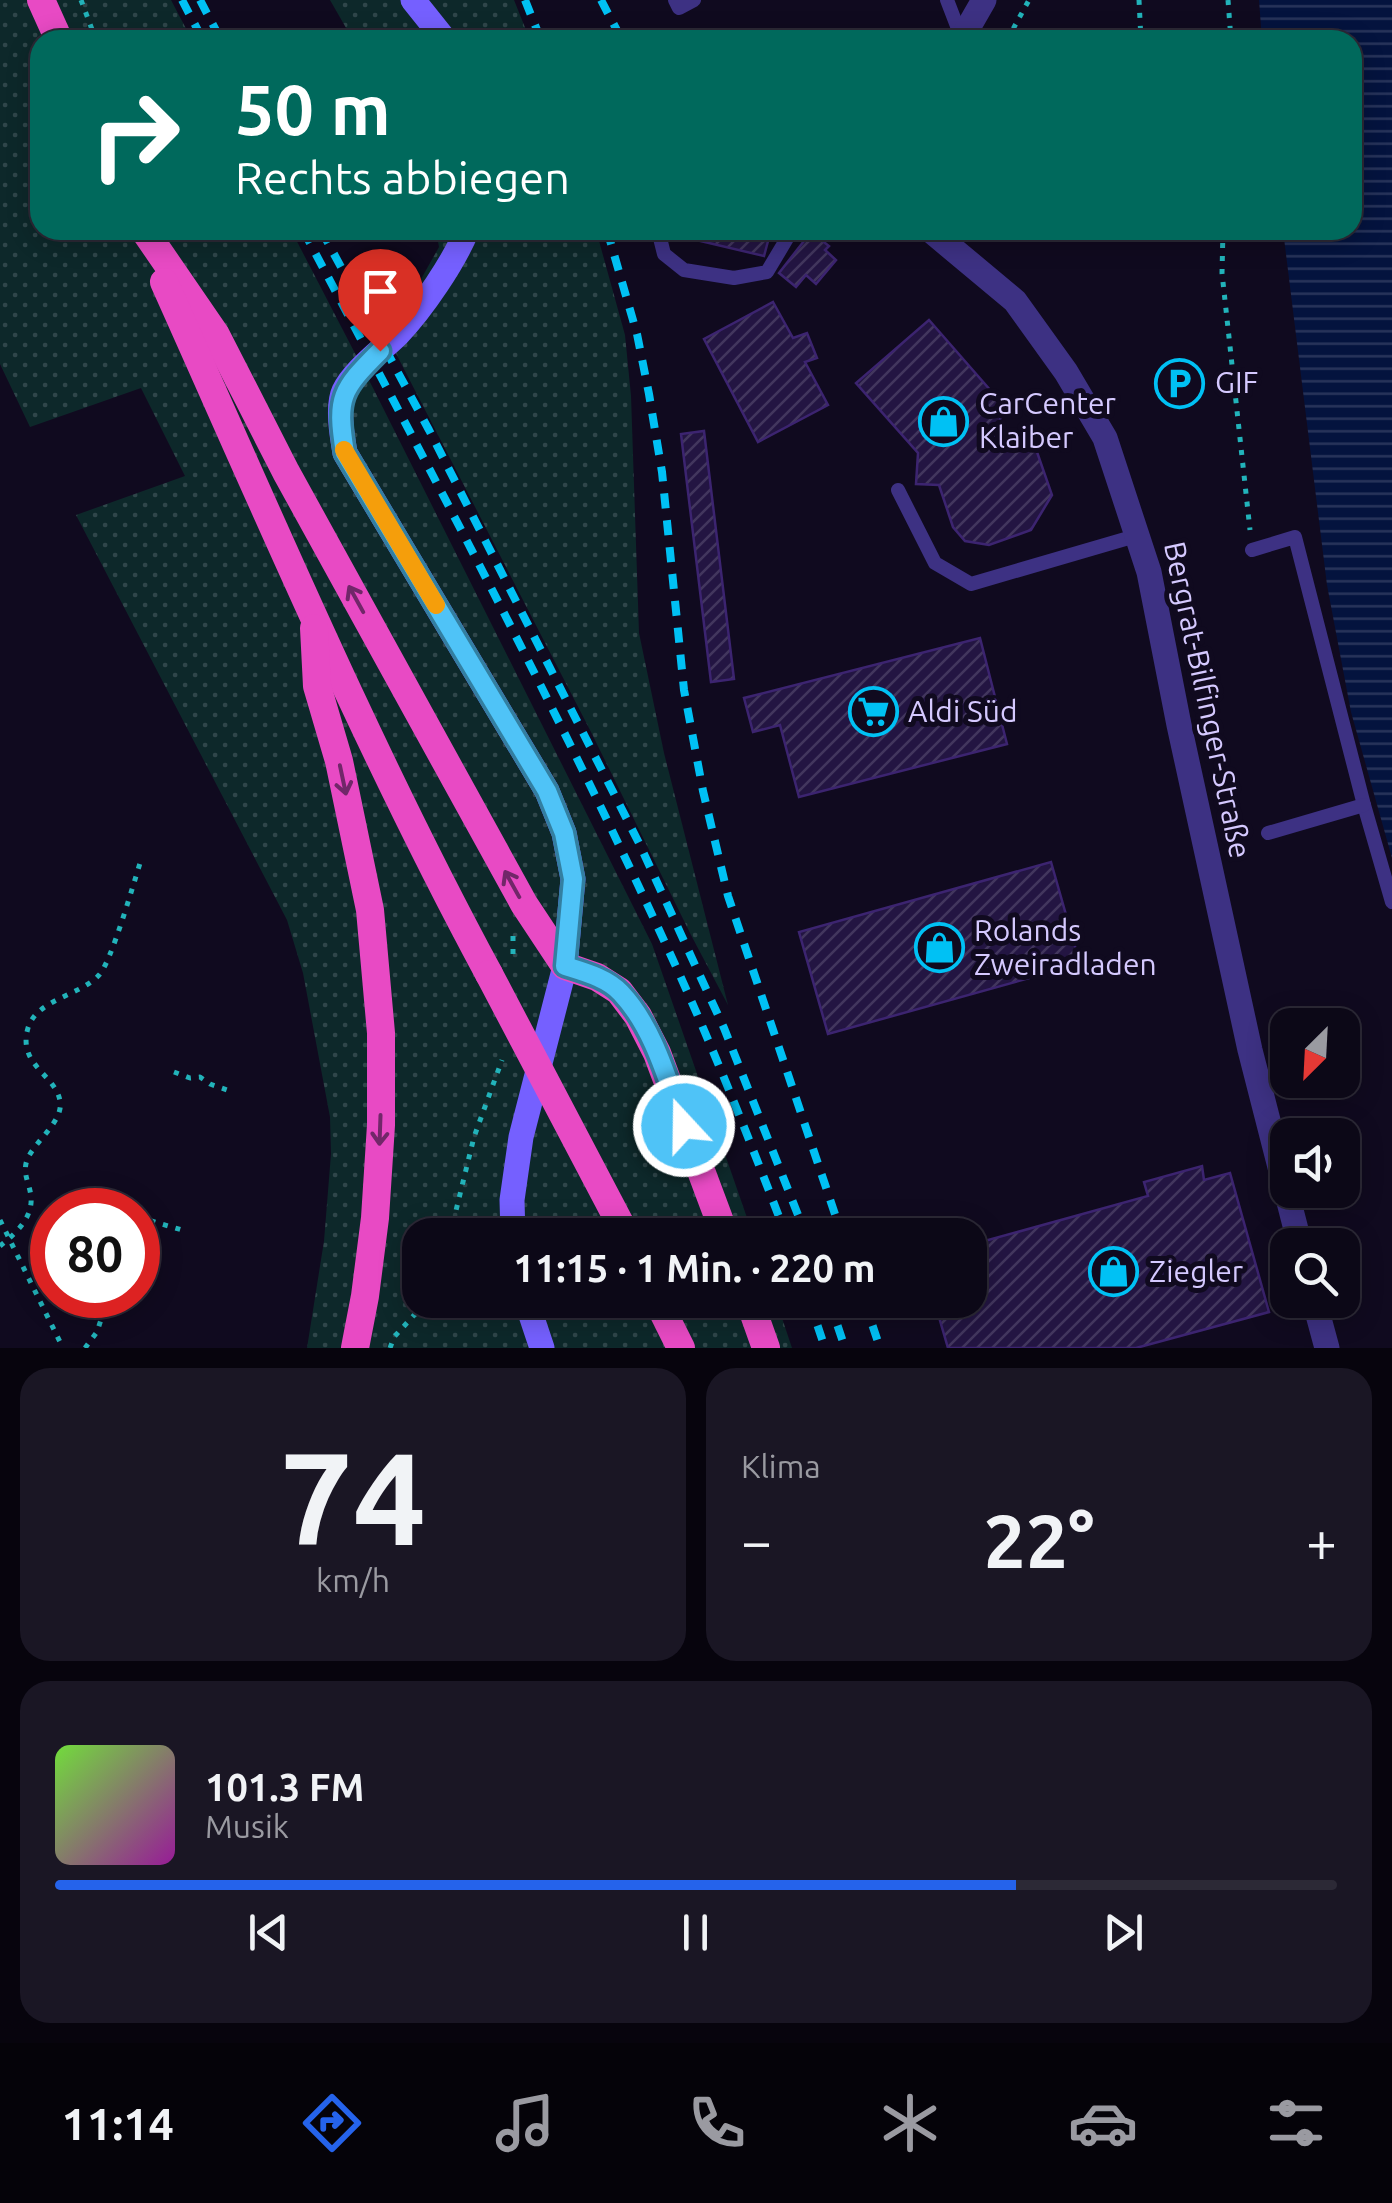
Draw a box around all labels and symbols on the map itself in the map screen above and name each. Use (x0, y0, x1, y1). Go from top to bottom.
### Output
pin (338, 249, 423, 352)
parking icon: GIF (1154, 357, 1206, 409)
place label: GIF (1215, 365, 1258, 399)
place label: CarCenter Klaiber (979, 386, 1117, 454)
shop icon: CarCenter Klaiber (918, 395, 970, 447)
street label: Bergrat-Bilfinger-Straße (1158, 538, 1258, 861)
one-way arrow (346, 585, 366, 614)
supermarket icon: Aldi Süd (847, 686, 899, 738)
place label: Aldi Süd (908, 694, 1017, 728)
one-way arrow (335, 763, 354, 795)
one-way arrow (502, 870, 522, 899)
place label: Rolands Zweiradladen (974, 913, 1157, 981)
shop icon: Rolands Zweiradladen (913, 922, 965, 974)
north arrow (1270, 1008, 1360, 1098)
position arrow (632, 1074, 736, 1178)
one-way arrow (370, 1114, 389, 1146)
speed limit sign: 80 (30, 1188, 160, 1318)
shop icon: Ziegler (1088, 1246, 1140, 1298)
place label: Ziegler (1149, 1254, 1244, 1288)

